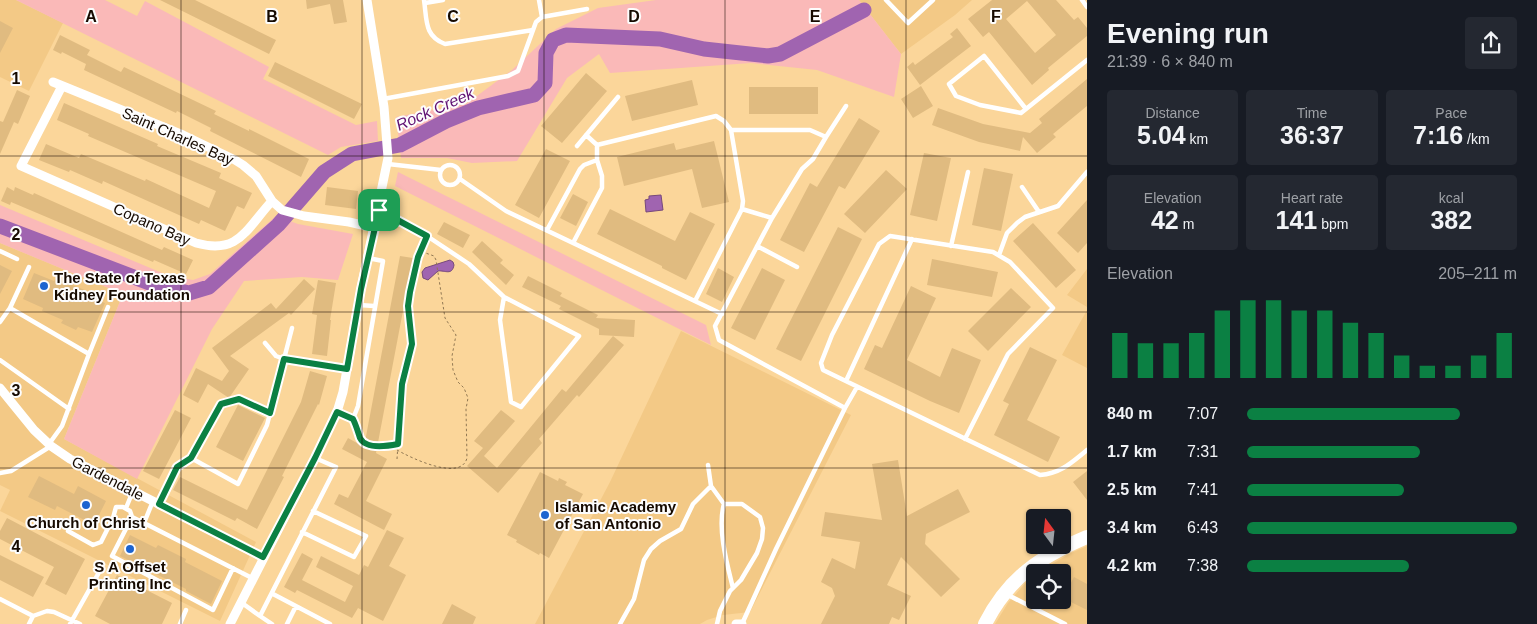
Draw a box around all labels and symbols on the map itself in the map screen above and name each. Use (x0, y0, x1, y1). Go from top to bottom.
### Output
text: A (85, 8, 97, 25)
text: B (266, 8, 278, 25)
text: C (447, 8, 459, 25)
text: D (628, 8, 640, 25)
text: E (810, 8, 821, 25)
text: F (991, 8, 1001, 25)
text: 1 (12, 70, 21, 87)
water label: Rock Creek (393, 84, 478, 134)
street label: Saint Charles Bay (120, 104, 237, 168)
pin (358, 189, 400, 231)
street label: Copano Bay (111, 199, 194, 249)
text: 2 (12, 226, 21, 243)
place label: The State of Texas Kidney Foundation (54, 269, 190, 303)
marker: The State of Texas Kidney Foundation (38, 280, 50, 292)
text: 3 (12, 382, 21, 399)
street label: Gardendale (69, 453, 147, 503)
place label: Islamic Academy of San Antonio (555, 498, 677, 532)
marker: Church of Christ (80, 499, 92, 511)
marker: Islamic Academy of San Antonio (539, 509, 551, 521)
north arrow (1026, 509, 1071, 554)
place label: Church of Christ (27, 514, 145, 531)
text: 4 (12, 538, 21, 555)
marker: S A Offset Printing Inc (124, 543, 136, 555)
place label: S A Offset Printing Inc (89, 558, 171, 592)

